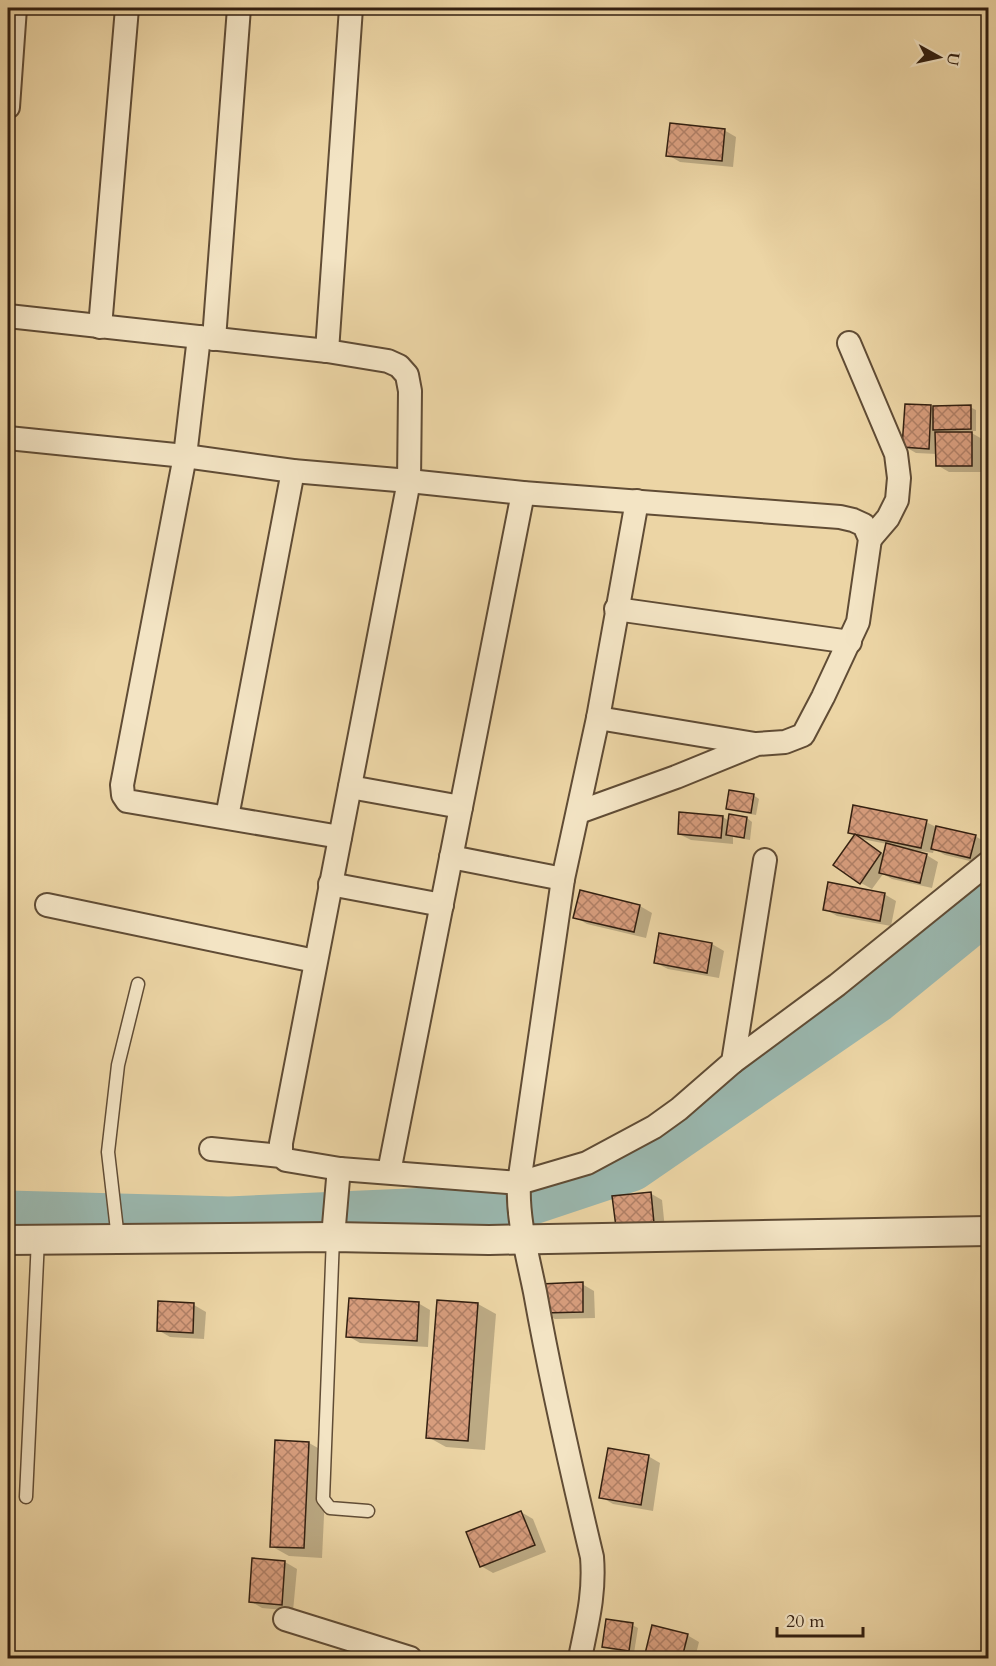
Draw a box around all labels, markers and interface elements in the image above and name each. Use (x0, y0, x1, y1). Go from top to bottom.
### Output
north arrow (909, 27, 969, 87)
text: U (941, 51, 965, 67)
scale bar (777, 1600, 862, 1638)
text: 20 m (786, 1609, 825, 1634)

